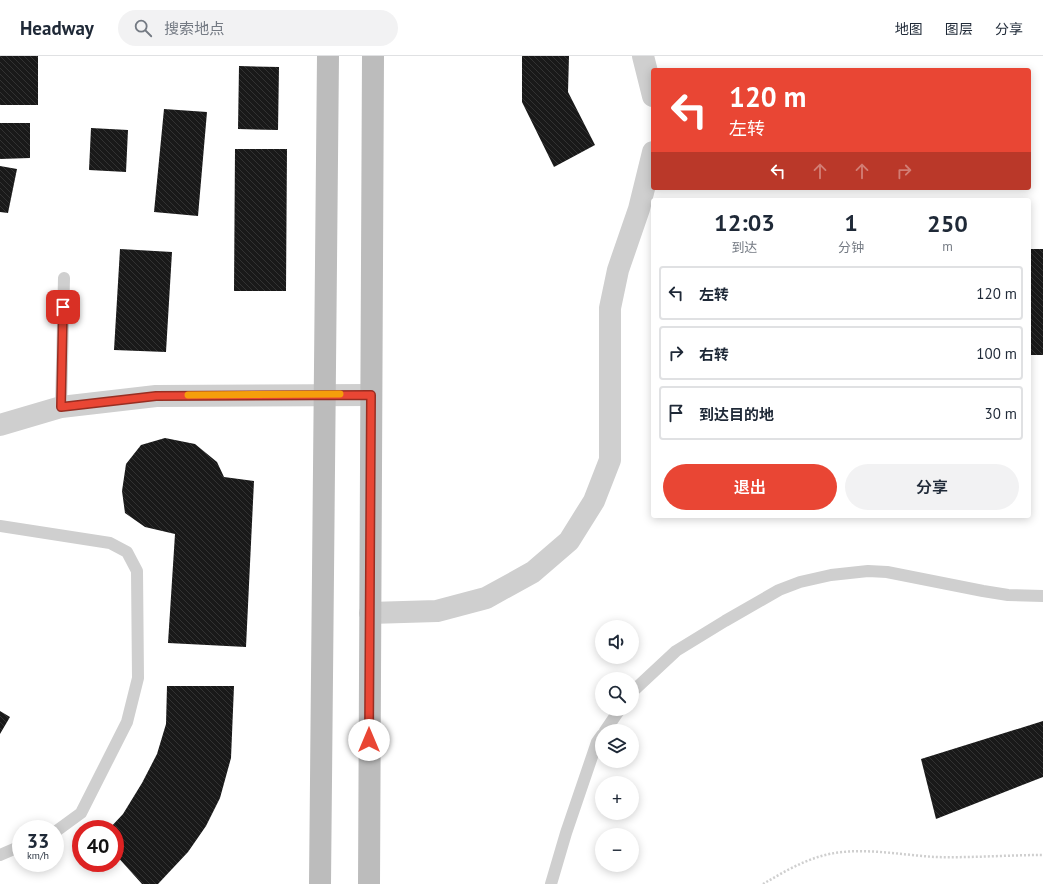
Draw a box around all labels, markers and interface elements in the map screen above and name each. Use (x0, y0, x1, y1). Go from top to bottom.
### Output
search box (118, 10, 398, 46)
text: Headway (20, 16, 94, 40)
icon: search (132, 17, 154, 39)
text: 搜索地点 (164, 19, 224, 38)
text: 地图 (895, 20, 923, 38)
text: 图层 (945, 20, 973, 38)
text: 分享 (995, 20, 1023, 38)
text: 120 m (729, 78, 806, 115)
icon: left (663, 84, 715, 136)
text: 左转 (729, 117, 765, 140)
icon: left (767, 160, 789, 182)
icon: ahead (809, 160, 831, 182)
icon: ahead (851, 160, 873, 182)
icon: right (893, 160, 915, 182)
text: 12:03 (714, 207, 775, 238)
text: 1 (844, 207, 858, 238)
text: 250 (927, 208, 968, 239)
text: m (942, 238, 953, 255)
text: 到达 (732, 239, 758, 256)
text: 分钟 (838, 239, 864, 256)
icon: left (665, 282, 687, 304)
text: 120 m (976, 284, 1017, 303)
text: 左转 (699, 285, 729, 304)
pin (46, 290, 80, 324)
icon: arrive (52, 296, 74, 318)
icon: right (665, 342, 687, 364)
text: 100 m (976, 344, 1017, 363)
text: 右转 (699, 345, 729, 364)
icon: arrive (665, 402, 687, 424)
text: 30 m (984, 404, 1017, 423)
text: 到达目的地 (699, 405, 774, 424)
button: 退出 (663, 464, 837, 510)
button: 分享 (845, 464, 1019, 510)
map controls (595, 620, 639, 872)
button: sound (595, 620, 639, 664)
button: search (595, 672, 639, 716)
position arrow (348, 719, 390, 761)
button: layers (595, 724, 639, 768)
button: + (595, 776, 639, 820)
speed limit sign: 40 (72, 820, 124, 872)
text: 33 (27, 828, 49, 854)
button: − (595, 828, 639, 872)
text: km/h (27, 849, 49, 862)

